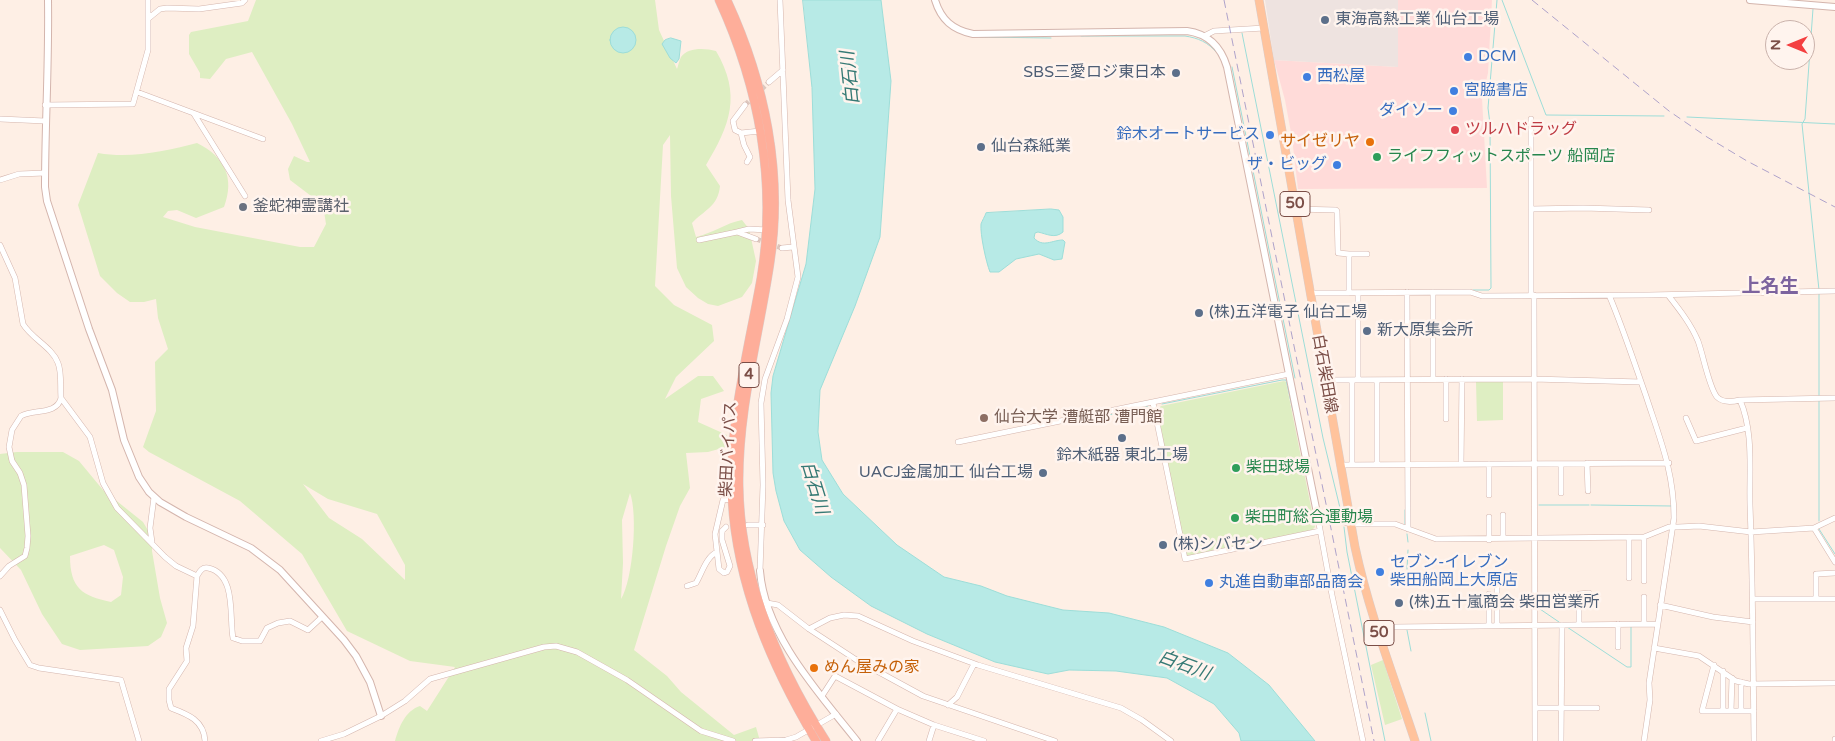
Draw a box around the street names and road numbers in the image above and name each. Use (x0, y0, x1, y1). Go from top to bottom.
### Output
road number: 50 (1280, 192, 1310, 216)
street label: 白石柴田線 (1308, 333, 1340, 415)
road number: 4 (739, 362, 759, 388)
street label: 柴田バイパス (717, 401, 741, 497)
road number: 50 (1364, 620, 1394, 646)

